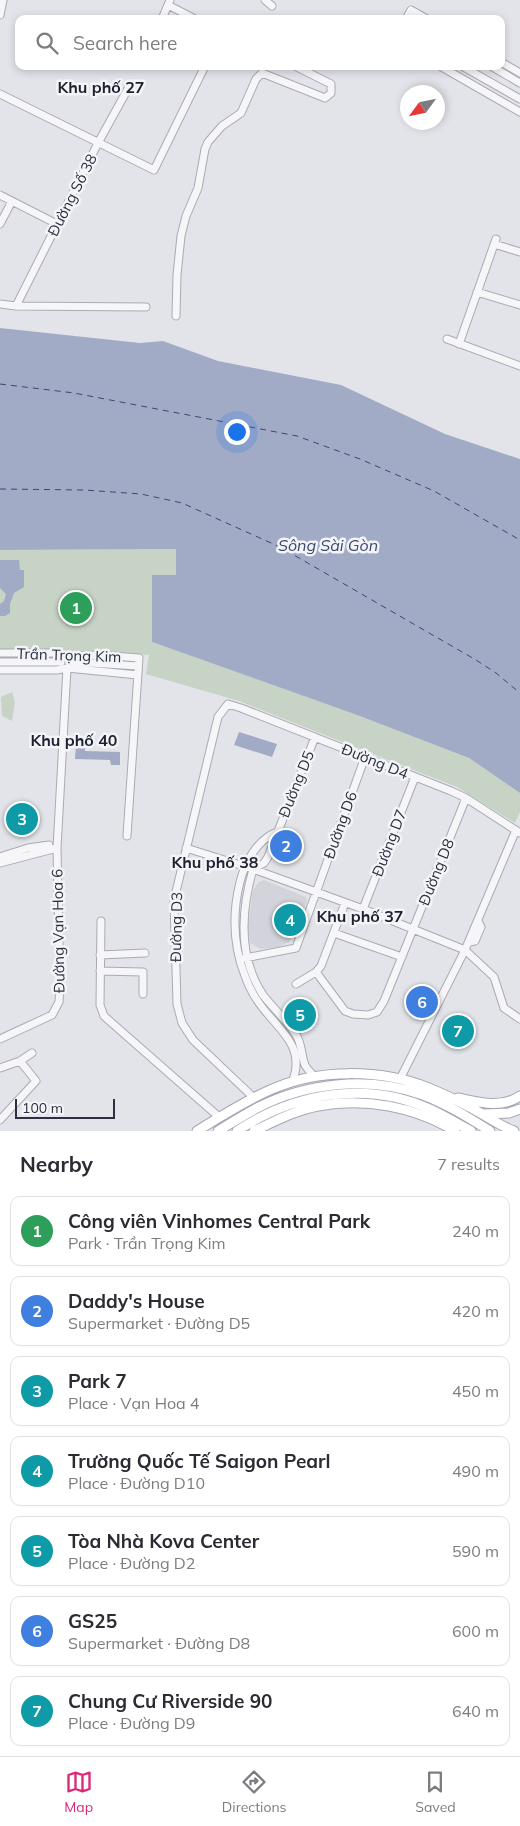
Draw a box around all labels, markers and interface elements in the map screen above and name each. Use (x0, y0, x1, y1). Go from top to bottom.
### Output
search box (15, 15, 505, 70)
icon: search (33, 29, 61, 57)
text: Search here (73, 31, 177, 55)
district label: Khu phố 27 (58, 77, 144, 97)
north arrow (400, 85, 445, 130)
street label: Đường Số 38 (43, 151, 101, 239)
your location (224, 419, 250, 445)
water label: Sông Sài Gòn (278, 535, 378, 555)
pin: 1 (60, 589, 92, 627)
street label: Trần Trọng Kim (16, 644, 122, 666)
district label: Khu phố 40 (31, 730, 117, 750)
street label: Đường D4 (339, 739, 411, 783)
street label: Đường D5 (274, 748, 318, 820)
street label: Đường D6 (319, 789, 361, 861)
pin: 3 (6, 800, 38, 838)
street label: Đường D7 (368, 807, 410, 879)
pin: 2 (270, 827, 302, 865)
street label: Đường D8 (414, 836, 458, 908)
district label: Khu phố 38 (172, 852, 259, 872)
street label: Đường Vạn Hoa 6 (47, 869, 69, 993)
street label: Đường D3 (166, 892, 186, 962)
pin: 4 (274, 901, 306, 939)
district label: Khu phố 37 (317, 906, 403, 926)
pin: 6 (406, 983, 438, 1021)
pin: 5 (284, 996, 316, 1034)
pin: 7 (442, 1012, 474, 1050)
scale bar (15, 1096, 115, 1119)
text: 100 m (22, 1099, 63, 1117)
text: Nearby (20, 1151, 93, 1177)
text: 7 results (437, 1154, 500, 1174)
text: Công viên Vinhomes Central Park (68, 1209, 370, 1233)
text: 1 (32, 1221, 42, 1241)
text: 240 m (452, 1221, 499, 1241)
text: Park · Trần Trọng Kim (68, 1233, 226, 1253)
text: Daddy's House (68, 1289, 205, 1313)
text: 2 (32, 1301, 42, 1321)
text: 420 m (452, 1301, 499, 1321)
text: Supermarket · Đường D5 (68, 1313, 250, 1333)
text: Park 7 (68, 1369, 127, 1393)
text: 3 (32, 1381, 42, 1401)
text: 450 m (452, 1381, 499, 1401)
text: Place · Vạn Hoa 4 (68, 1393, 199, 1413)
text: Trường Quốc Tế Saigon Pearl (68, 1449, 331, 1473)
text: 4 (32, 1461, 42, 1481)
text: 490 m (452, 1461, 499, 1481)
text: Place · Đường D10 (68, 1473, 205, 1493)
text: Tòa Nhà Kova Center (68, 1529, 259, 1553)
text: 5 (32, 1541, 42, 1561)
text: 590 m (452, 1541, 499, 1561)
text: Place · Đường D2 (68, 1553, 195, 1573)
text: GS25 (68, 1609, 117, 1633)
text: 6 (32, 1621, 42, 1641)
text: 600 m (452, 1621, 499, 1641)
text: Supermarket · Đường D8 (68, 1633, 250, 1653)
text: Chung Cư Riverside 90 (68, 1689, 272, 1713)
text: 7 (32, 1701, 42, 1721)
text: 640 m (452, 1701, 499, 1721)
text: Place · Đường D9 (68, 1713, 195, 1733)
tab: Map (64, 1768, 93, 1816)
tab: Directions (222, 1768, 287, 1816)
tab: Saved (415, 1768, 456, 1816)

